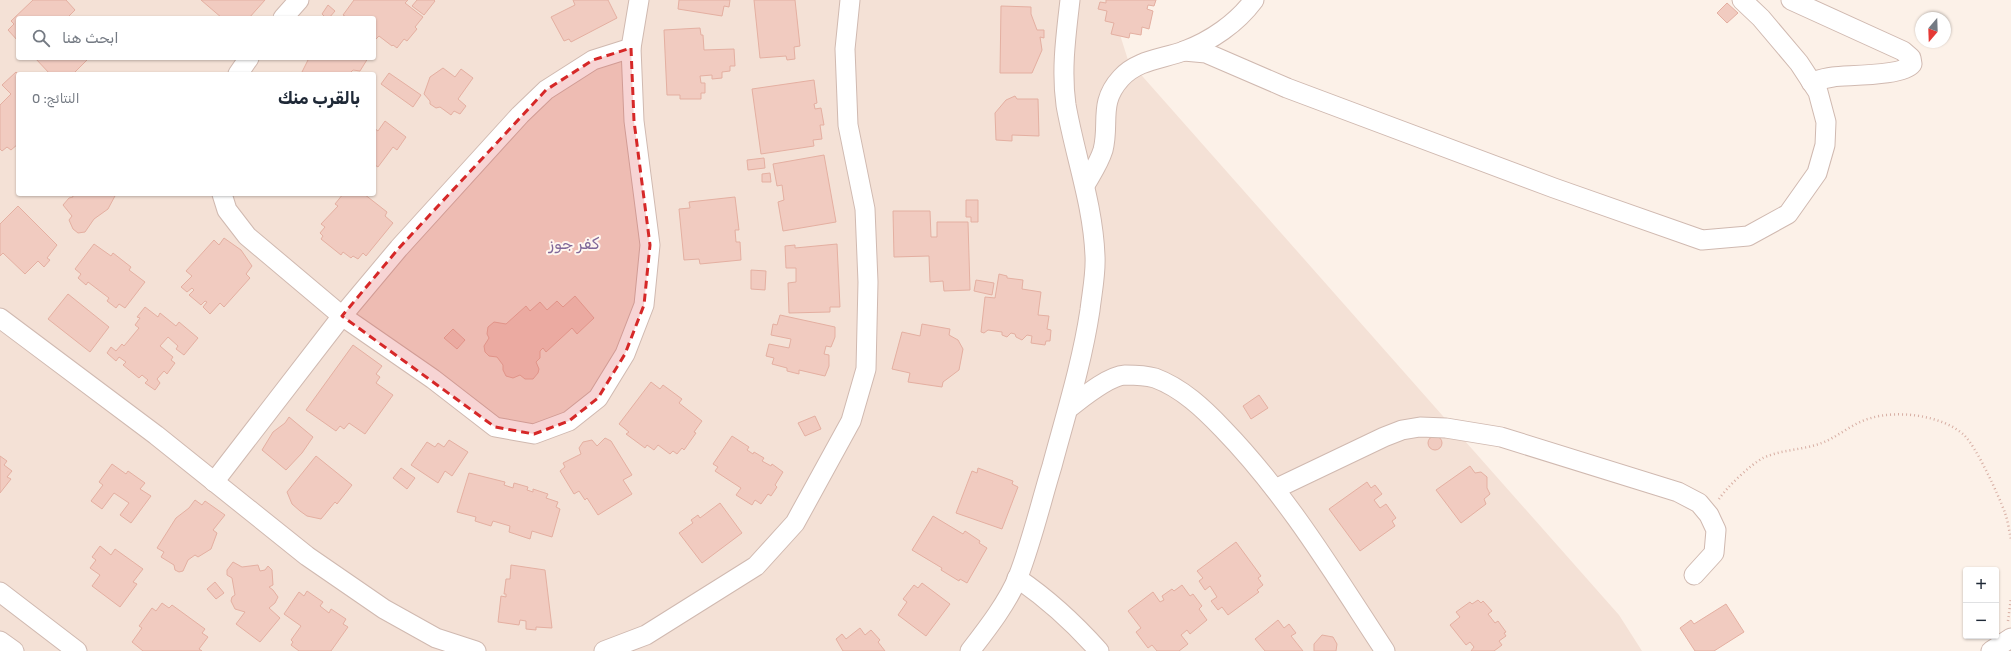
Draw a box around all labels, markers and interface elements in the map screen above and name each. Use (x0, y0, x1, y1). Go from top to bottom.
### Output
north arrow (1915, 12, 1951, 48)
search box (16, 16, 376, 60)
icon: search (30, 27, 52, 49)
text: ابحث هنا (62, 29, 119, 47)
text: بالقرب منك (278, 88, 360, 108)
text: النتائج: 0 (32, 91, 79, 106)
district label: كفر جوز (548, 234, 600, 254)
map controls (1963, 567, 1999, 639)
button: + (1963, 567, 1999, 603)
button: − (1963, 603, 1999, 639)

